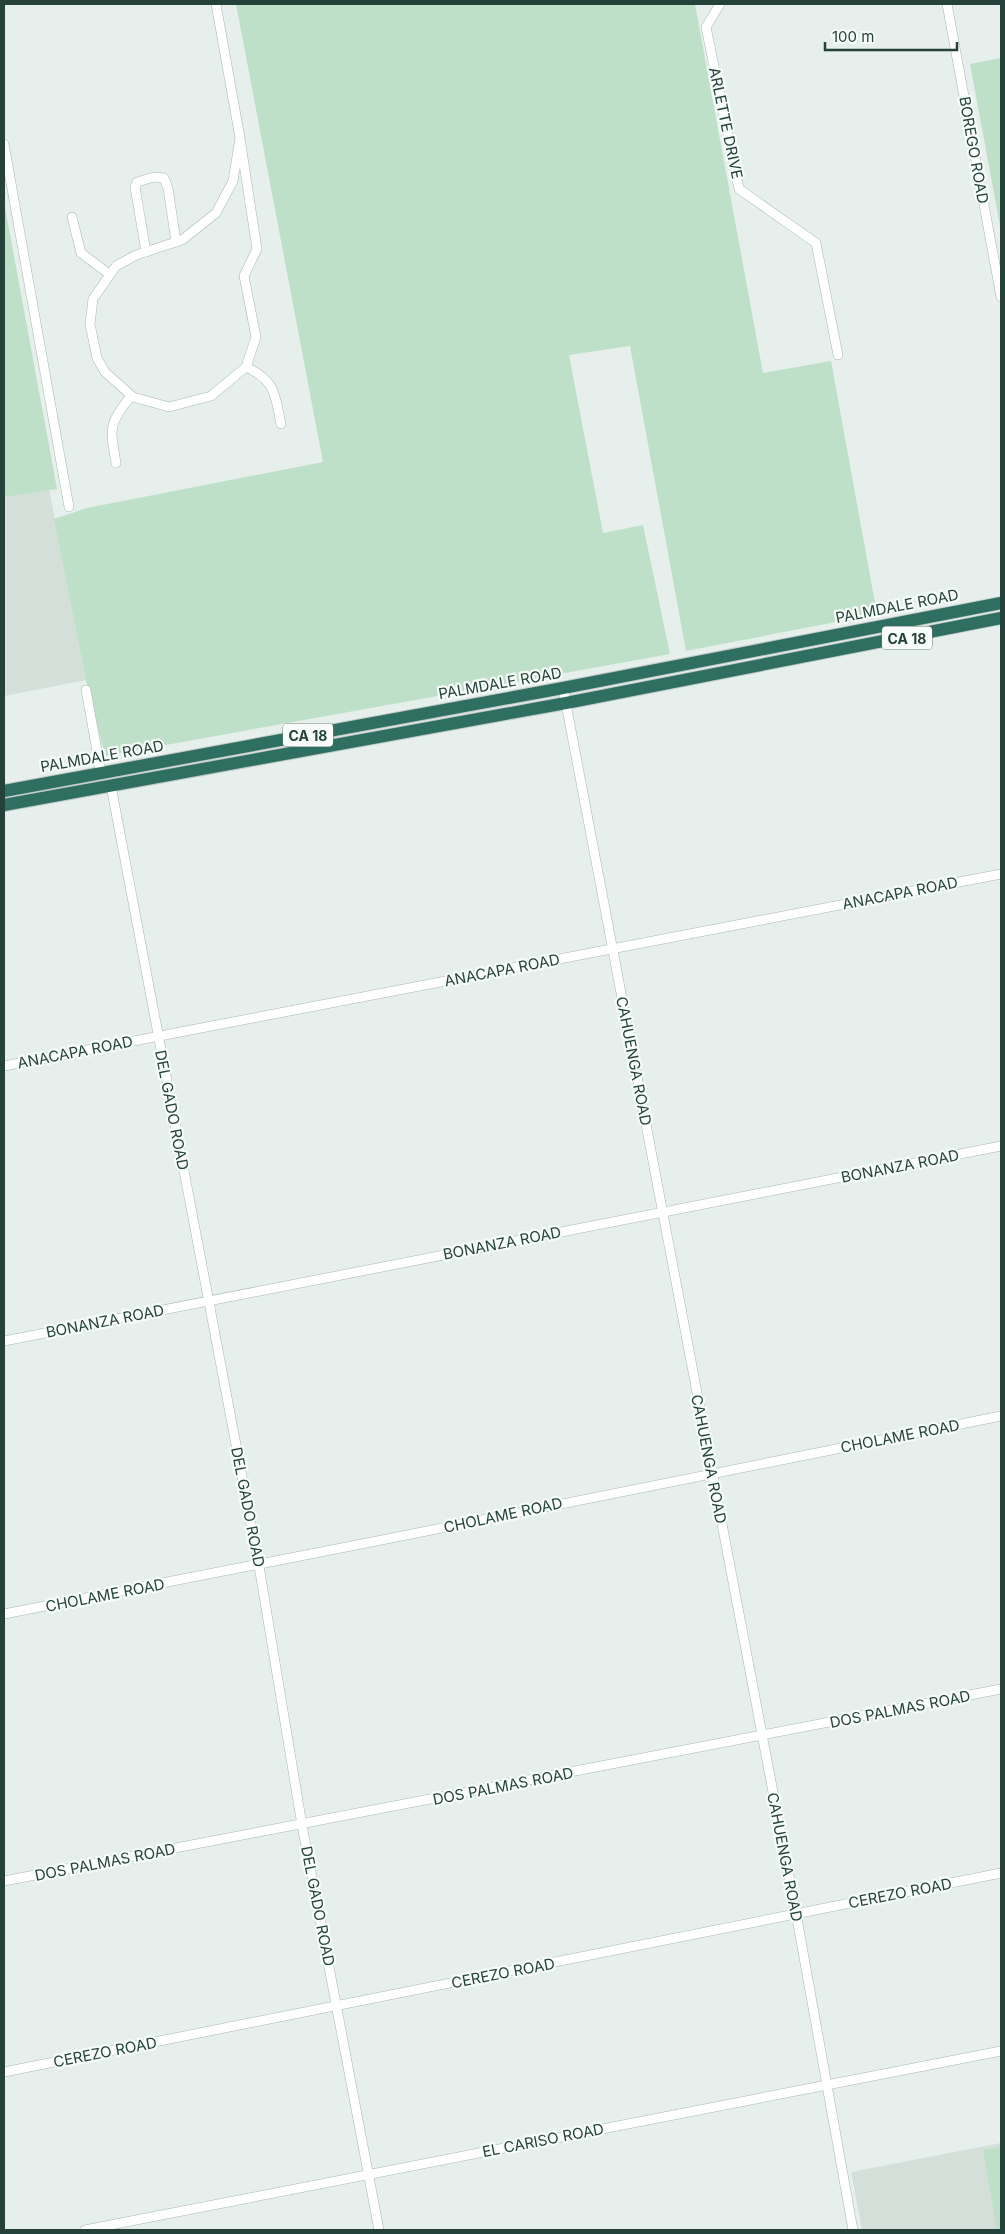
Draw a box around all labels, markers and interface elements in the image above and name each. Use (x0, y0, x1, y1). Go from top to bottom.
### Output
scale bar (825, 20, 958, 52)
text: 100 m (832, 27, 874, 46)
street label: ARLETTE DRIVE (705, 65, 747, 181)
street label: BOREGO ROAD (955, 95, 993, 205)
street label: PALMDALE ROAD (834, 585, 960, 627)
road number: CA 18 (882, 626, 932, 650)
street label: PALMDALE ROAD (437, 663, 563, 703)
road number: CA 18 (283, 724, 333, 746)
street label: PALMDALE ROAD (39, 736, 165, 776)
street label: ANACAPA ROAD (841, 872, 959, 914)
street label: ANACAPA ROAD (443, 949, 561, 991)
street label: CAHUENGA ROAD (612, 995, 656, 1127)
street label: ANACAPA ROAD (16, 1031, 134, 1073)
street label: DEL GADO ROAD (151, 1048, 193, 1172)
street label: BONANZA ROAD (839, 1145, 961, 1187)
street label: BONANZA ROAD (441, 1222, 563, 1264)
street label: BONANZA ROAD (44, 1300, 166, 1342)
street label: CAHUENGA ROAD (687, 1393, 731, 1525)
street label: CHOLAME ROAD (839, 1415, 961, 1457)
street label: DEL GADO ROAD (227, 1445, 269, 1569)
street label: CHOLAME ROAD (442, 1493, 564, 1537)
street label: CHOLAME ROAD (44, 1574, 166, 1616)
street label: DOS PALMAS ROAD (828, 1686, 972, 1732)
street label: DOS PALMAS ROAD (431, 1763, 575, 1809)
street label: CAHUENGA ROAD (763, 1791, 807, 1923)
street label: DOS PALMAS ROAD (33, 1839, 177, 1885)
street label: DEL GADO ROAD (297, 1844, 339, 1968)
street label: CEREZO ROAD (847, 1874, 953, 1912)
street label: CEREZO ROAD (450, 1954, 556, 1992)
street label: CEREZO ROAD (52, 2033, 158, 2071)
street label: EL CARISO ROAD (481, 2119, 605, 2161)

